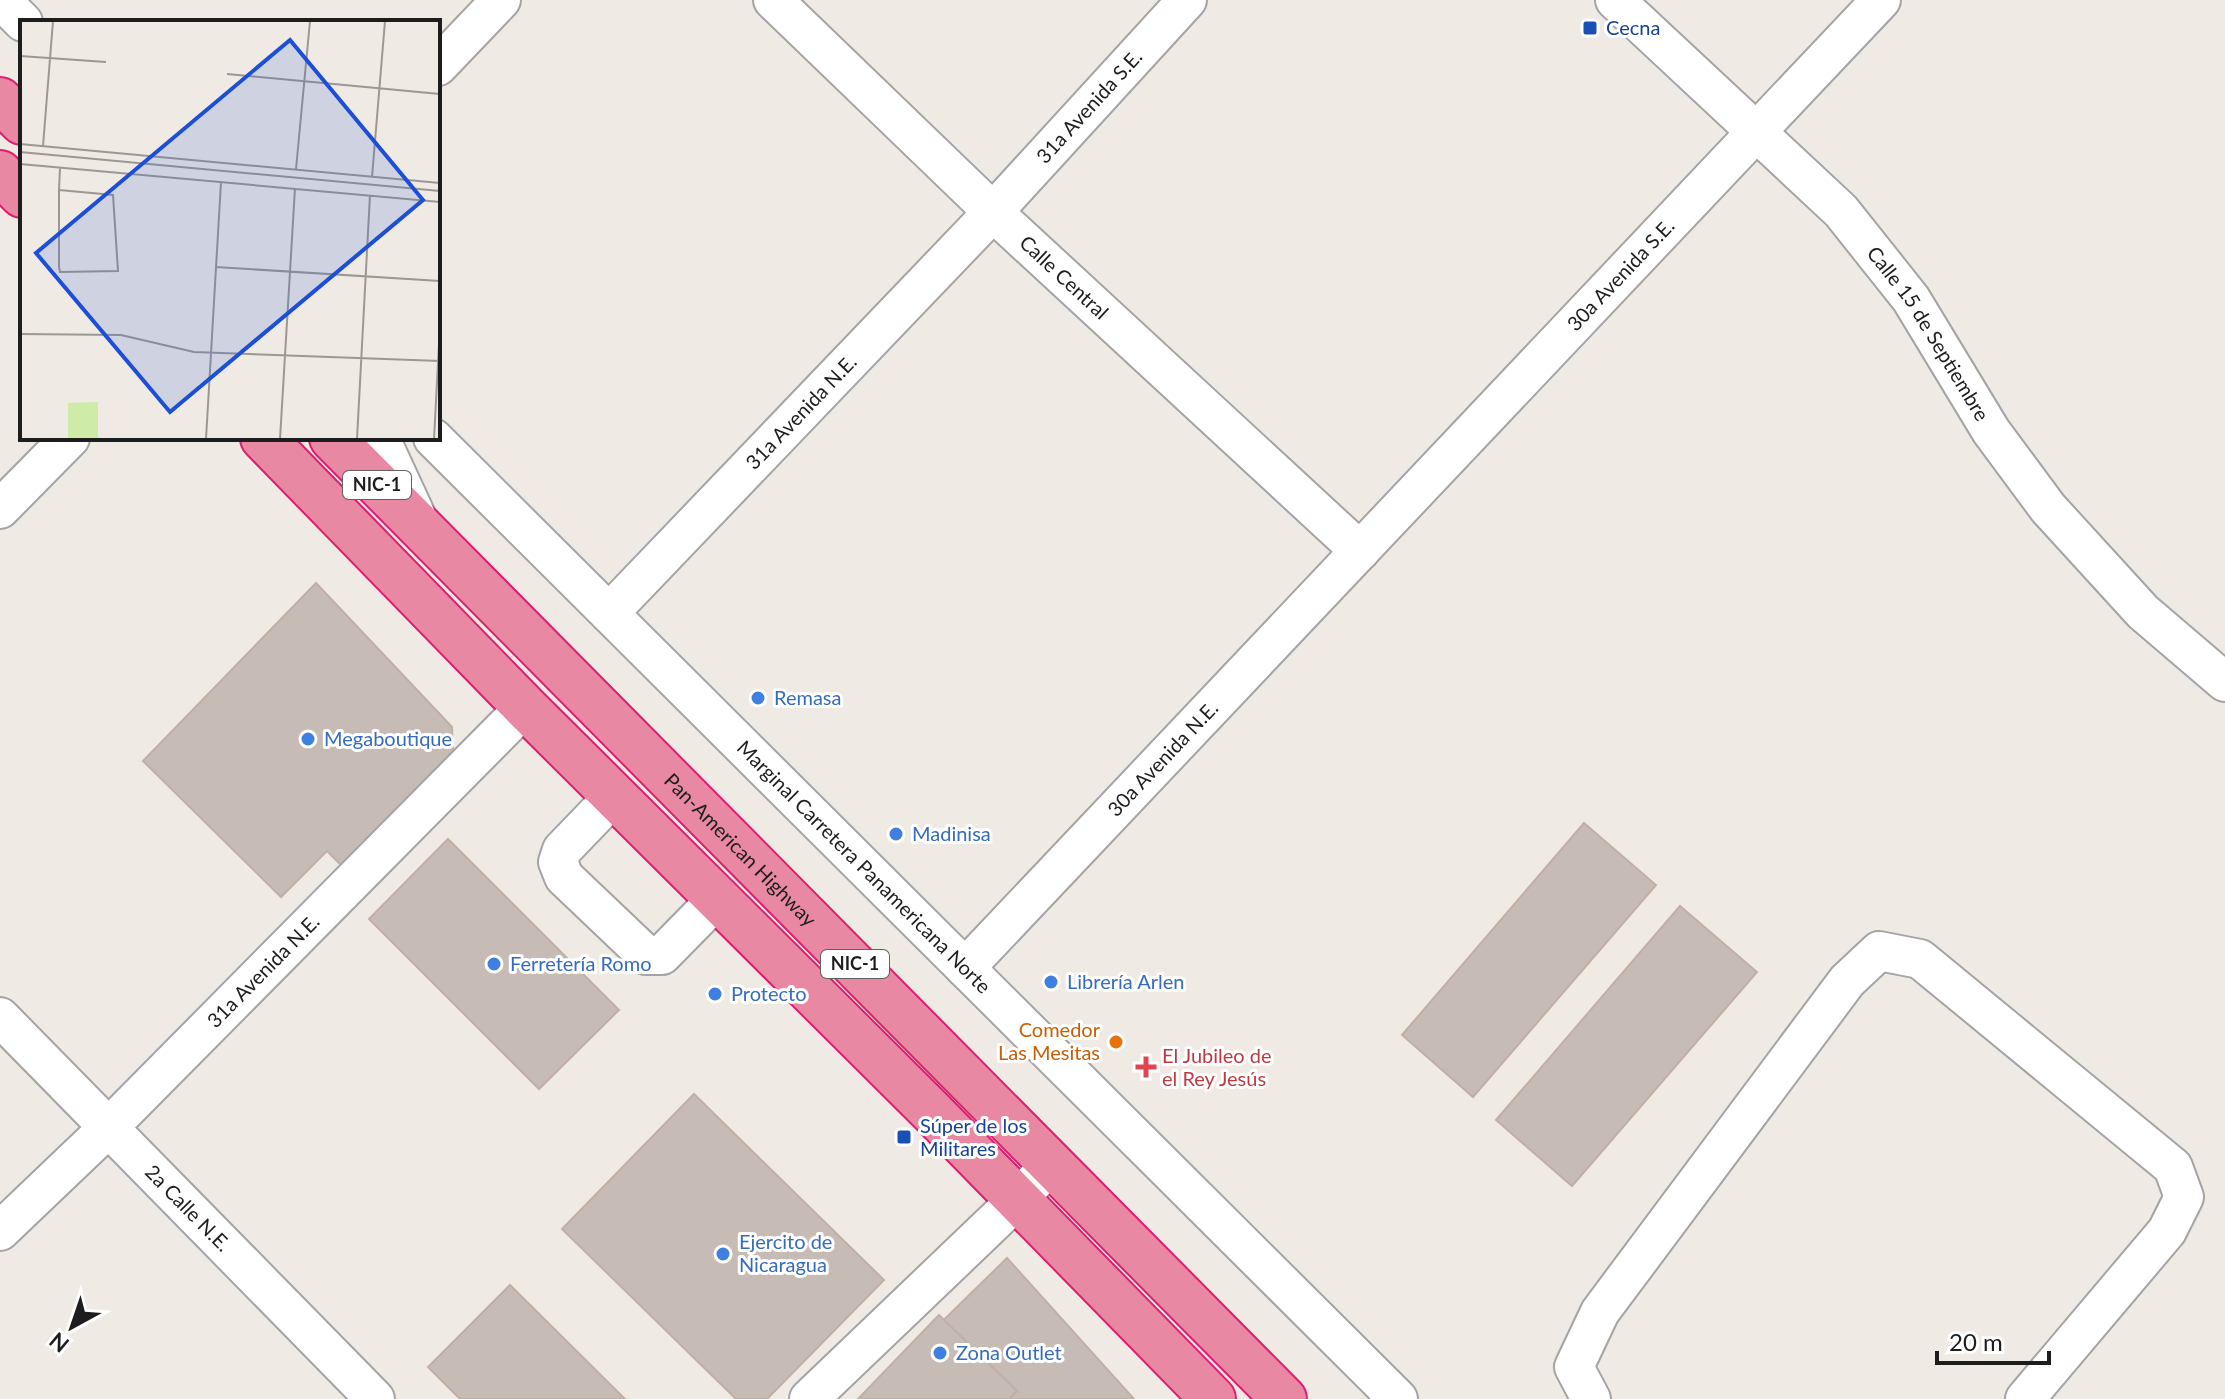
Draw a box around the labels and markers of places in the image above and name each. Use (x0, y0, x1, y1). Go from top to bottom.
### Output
place label: Cecna (1606, 15, 1660, 39)
marker: Cecna (1581, 19, 1599, 37)
place label: Remasa (774, 685, 841, 709)
marker: Remasa (749, 689, 767, 707)
place label: Megaboutique (324, 726, 452, 750)
marker: Megaboutique (299, 730, 317, 748)
place label: Madinisa (912, 821, 991, 845)
marker: Madinisa (887, 825, 905, 843)
place label: Ferretería Romo (510, 951, 651, 975)
marker: Ferretería Romo (485, 955, 503, 973)
place label: Librería Arlen (1067, 969, 1184, 993)
marker: Librería Arlen (1042, 973, 1060, 991)
place label: Protecto (731, 981, 807, 1005)
marker: Protecto (706, 985, 724, 1003)
place label: Comedor Las Mesitas (998, 1017, 1101, 1064)
marker: Comedor Las Mesitas (1107, 1033, 1125, 1051)
place label: El Jubileo de el Rey Jesús (1162, 1043, 1272, 1090)
marker: El Jubileo de el Rey Jesús (1137, 1058, 1155, 1076)
place label: Súper de los Militares (920, 1113, 1027, 1160)
marker: Súper de los Militares (895, 1128, 913, 1146)
place label: Ejercito de Nicaragua (739, 1229, 832, 1276)
marker: Ejercito de Nicaragua (714, 1245, 732, 1263)
place label: Zona Outlet (956, 1340, 1062, 1364)
marker: Zona Outlet (931, 1344, 949, 1362)

